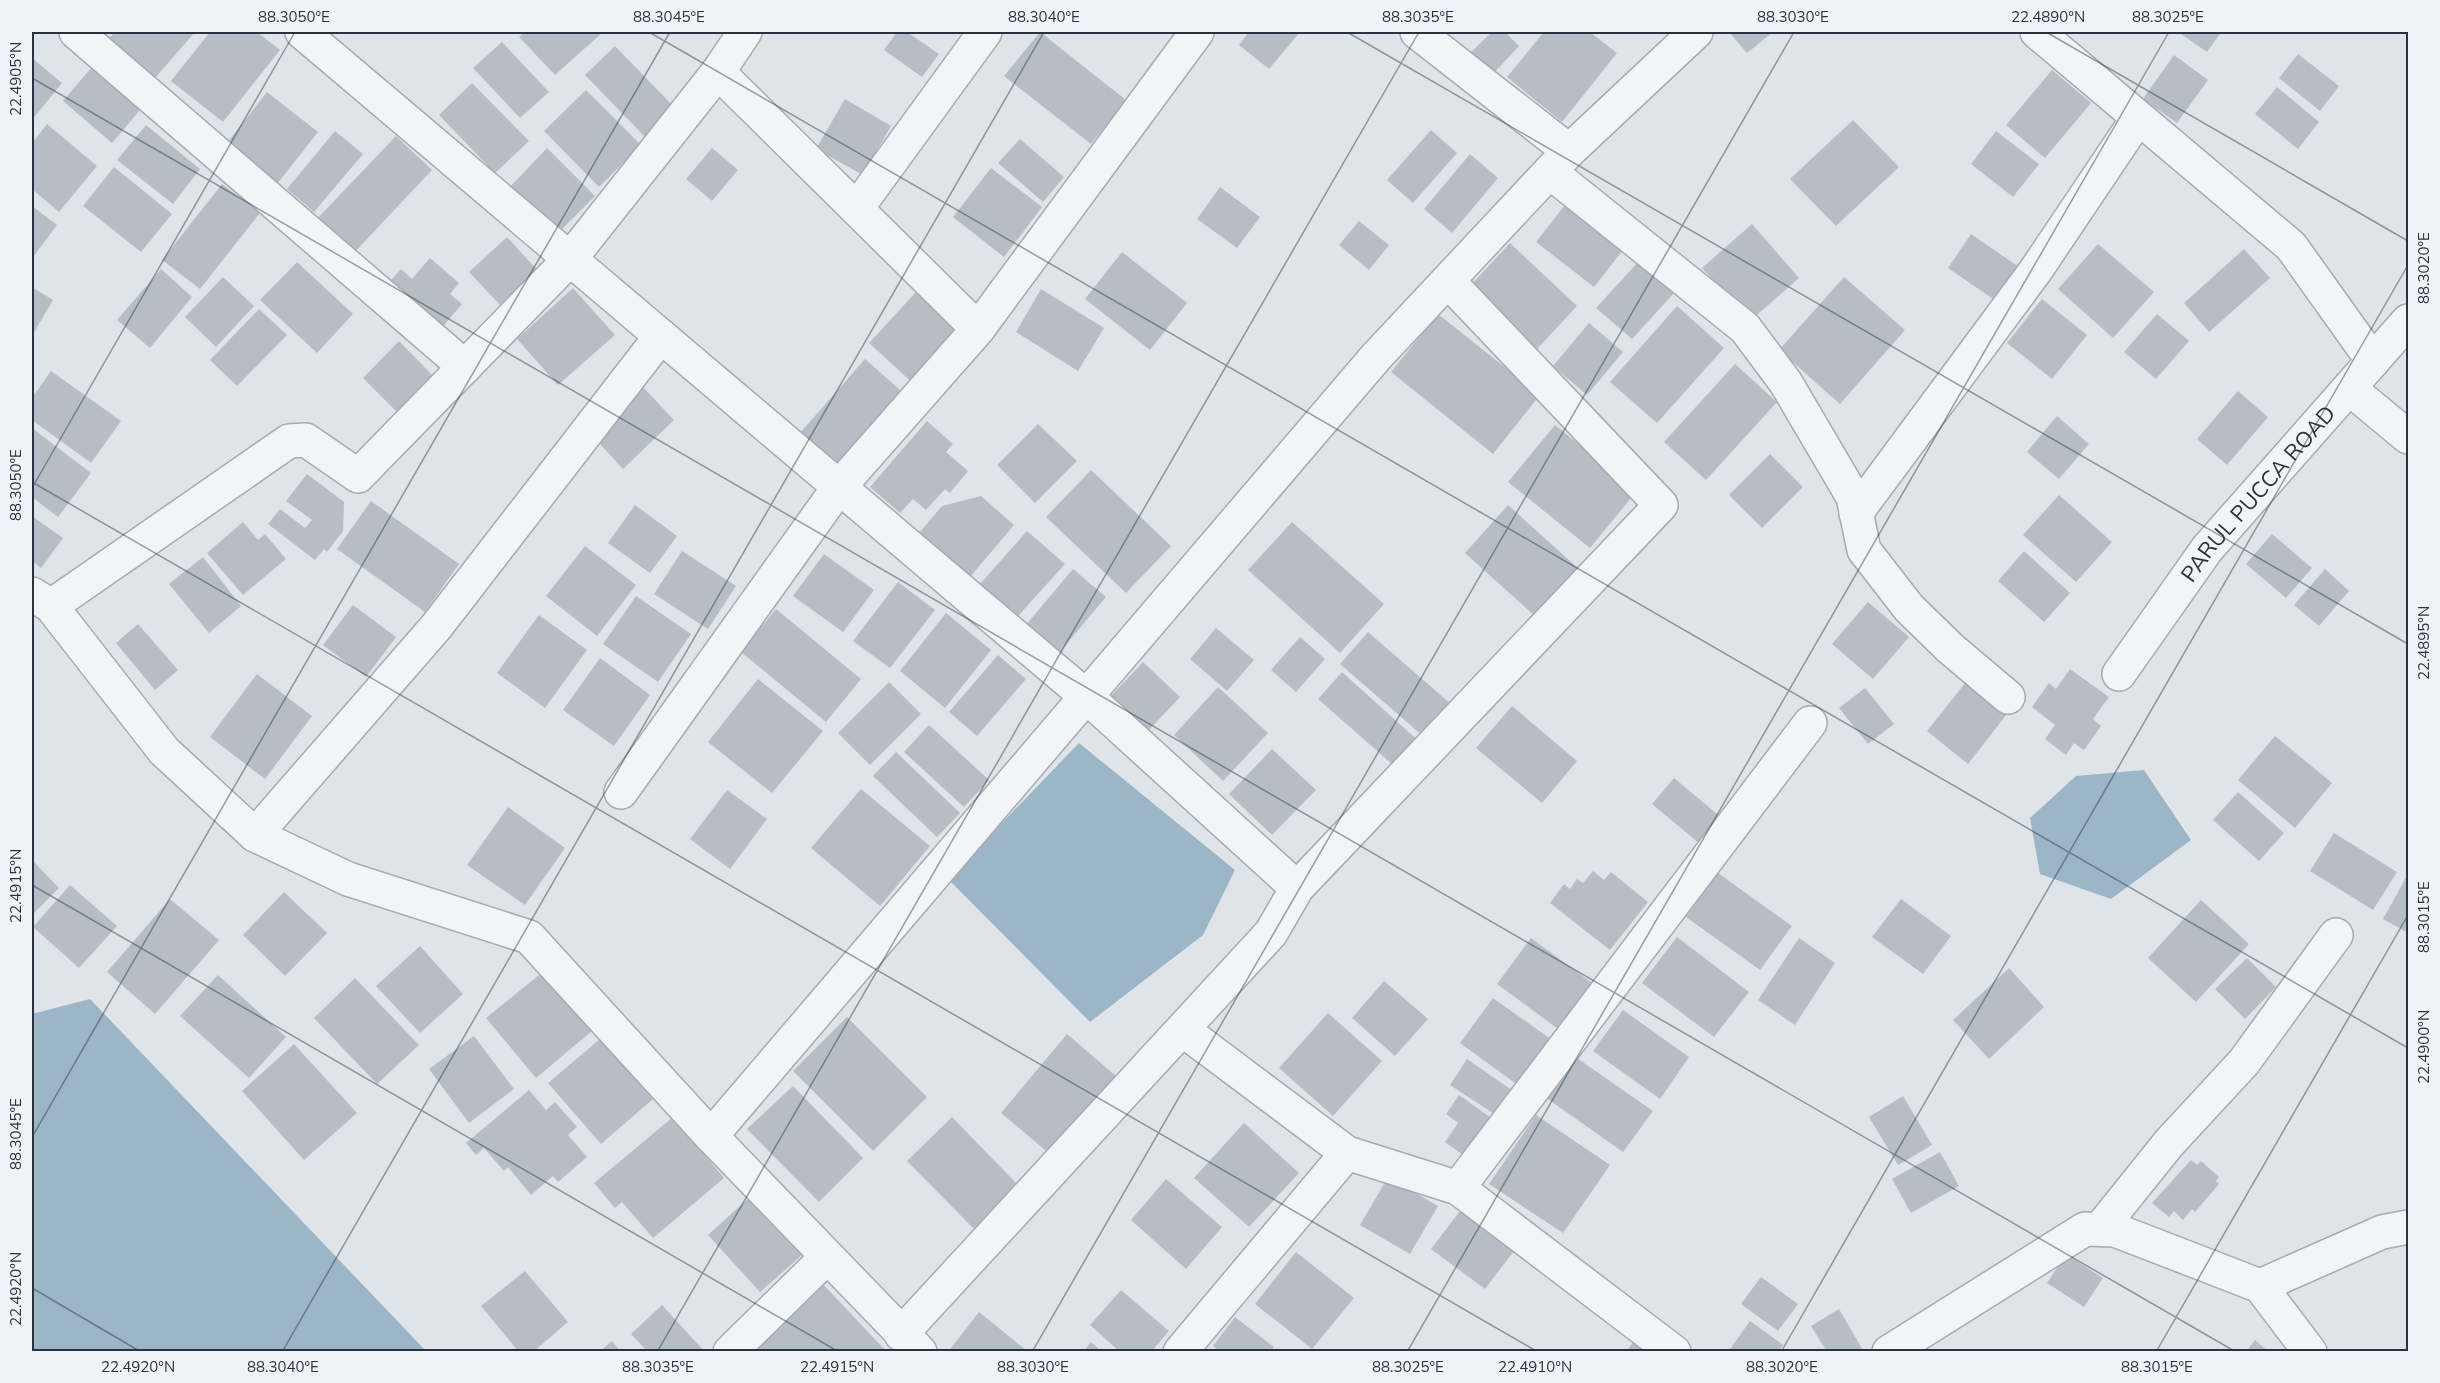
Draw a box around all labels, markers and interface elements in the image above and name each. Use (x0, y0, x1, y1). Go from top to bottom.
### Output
text: 88.3050°E (258, 7, 330, 26)
text: 88.3045°E (633, 7, 705, 26)
text: 88.3040°E (1008, 7, 1080, 26)
text: 88.3035°E (1382, 7, 1454, 26)
text: 88.3030°E (1757, 7, 1829, 26)
text: 22.4890°N (2011, 7, 2085, 26)
text: 88.3025°E (2132, 7, 2204, 26)
text: 22.4905°N (6, 42, 25, 116)
text: 88.3020°E (2414, 232, 2433, 304)
street label: PARUL PUCCA ROAD (2174, 399, 2341, 587)
text: 88.3050°E (6, 449, 25, 521)
text: 22.4895°N (2414, 606, 2433, 680)
text: 22.4915°N (6, 849, 25, 923)
text: 88.3015°E (2414, 881, 2433, 953)
text: 22.4900°N (2414, 1010, 2433, 1084)
text: 88.3045°E (6, 1098, 25, 1170)
text: 22.4920°N (6, 1252, 25, 1326)
text: 22.4920°N (101, 1357, 175, 1376)
text: 88.3040°E (247, 1357, 319, 1376)
text: 88.3035°E (622, 1357, 694, 1376)
text: 22.4915°N (800, 1357, 874, 1376)
text: 88.3030°E (997, 1357, 1069, 1376)
text: 88.3025°E (1372, 1357, 1444, 1376)
text: 22.4910°N (1498, 1357, 1572, 1376)
text: 88.3020°E (1746, 1357, 1818, 1376)
text: 88.3015°E (2121, 1357, 2193, 1376)

